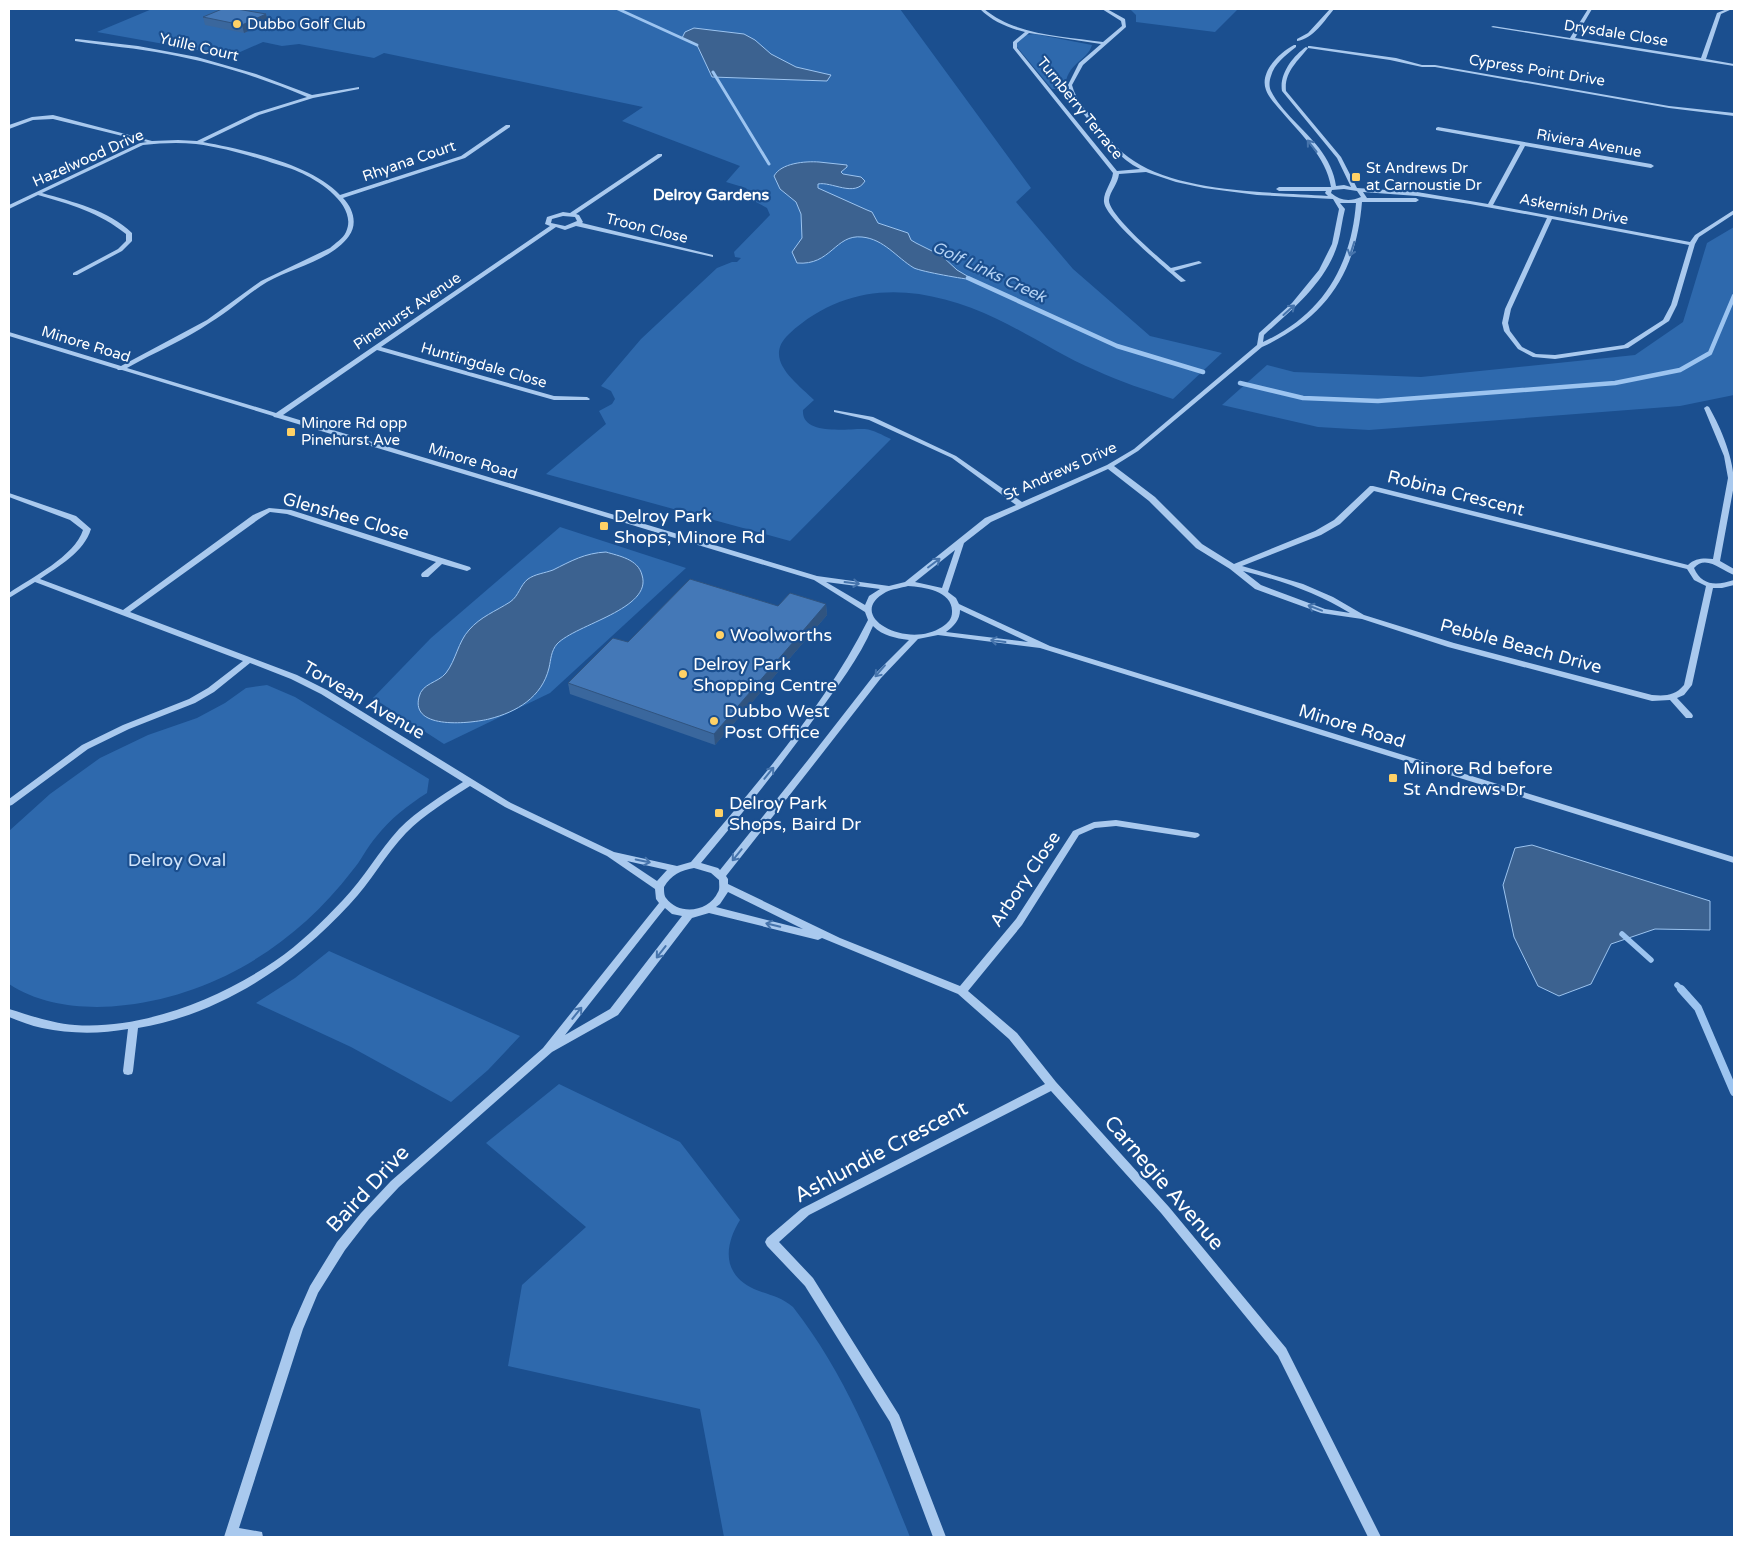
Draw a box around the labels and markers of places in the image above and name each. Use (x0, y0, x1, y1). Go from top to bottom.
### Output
place label: Dubbo Golf Club (247, 15, 366, 33)
marker: Dubbo Golf Club (231, 18, 243, 30)
place label: St Andrews Dr at Carnoustie Dr (1366, 159, 1482, 194)
marker: St Andrews Dr at Carnoustie Dr (1350, 171, 1362, 183)
place label: Minore Rd opp Pinehurst Ave (301, 414, 407, 449)
marker: Minore Rd opp Pinehurst Ave (285, 426, 297, 438)
place label: Delroy Park Shops, Minore Rd (614, 505, 765, 548)
marker: Delroy Park Shops, Minore Rd (598, 520, 610, 532)
place label: Woolworths (730, 624, 832, 646)
marker: Woolworths (714, 629, 726, 641)
place label: Delroy Park Shopping Centre (693, 653, 837, 696)
marker: Delroy Park Shopping Centre (677, 668, 689, 680)
place label: Dubbo West Post Office (724, 700, 830, 743)
marker: Dubbo West Post Office (708, 715, 720, 727)
place label: Minore Rd before St Andrews Dr (1403, 757, 1553, 800)
marker: Minore Rd before St Andrews Dr (1387, 772, 1399, 784)
place label: Delroy Park Shops, Baird Dr (729, 792, 861, 835)
marker: Delroy Park Shops, Baird Dr (713, 807, 725, 819)

